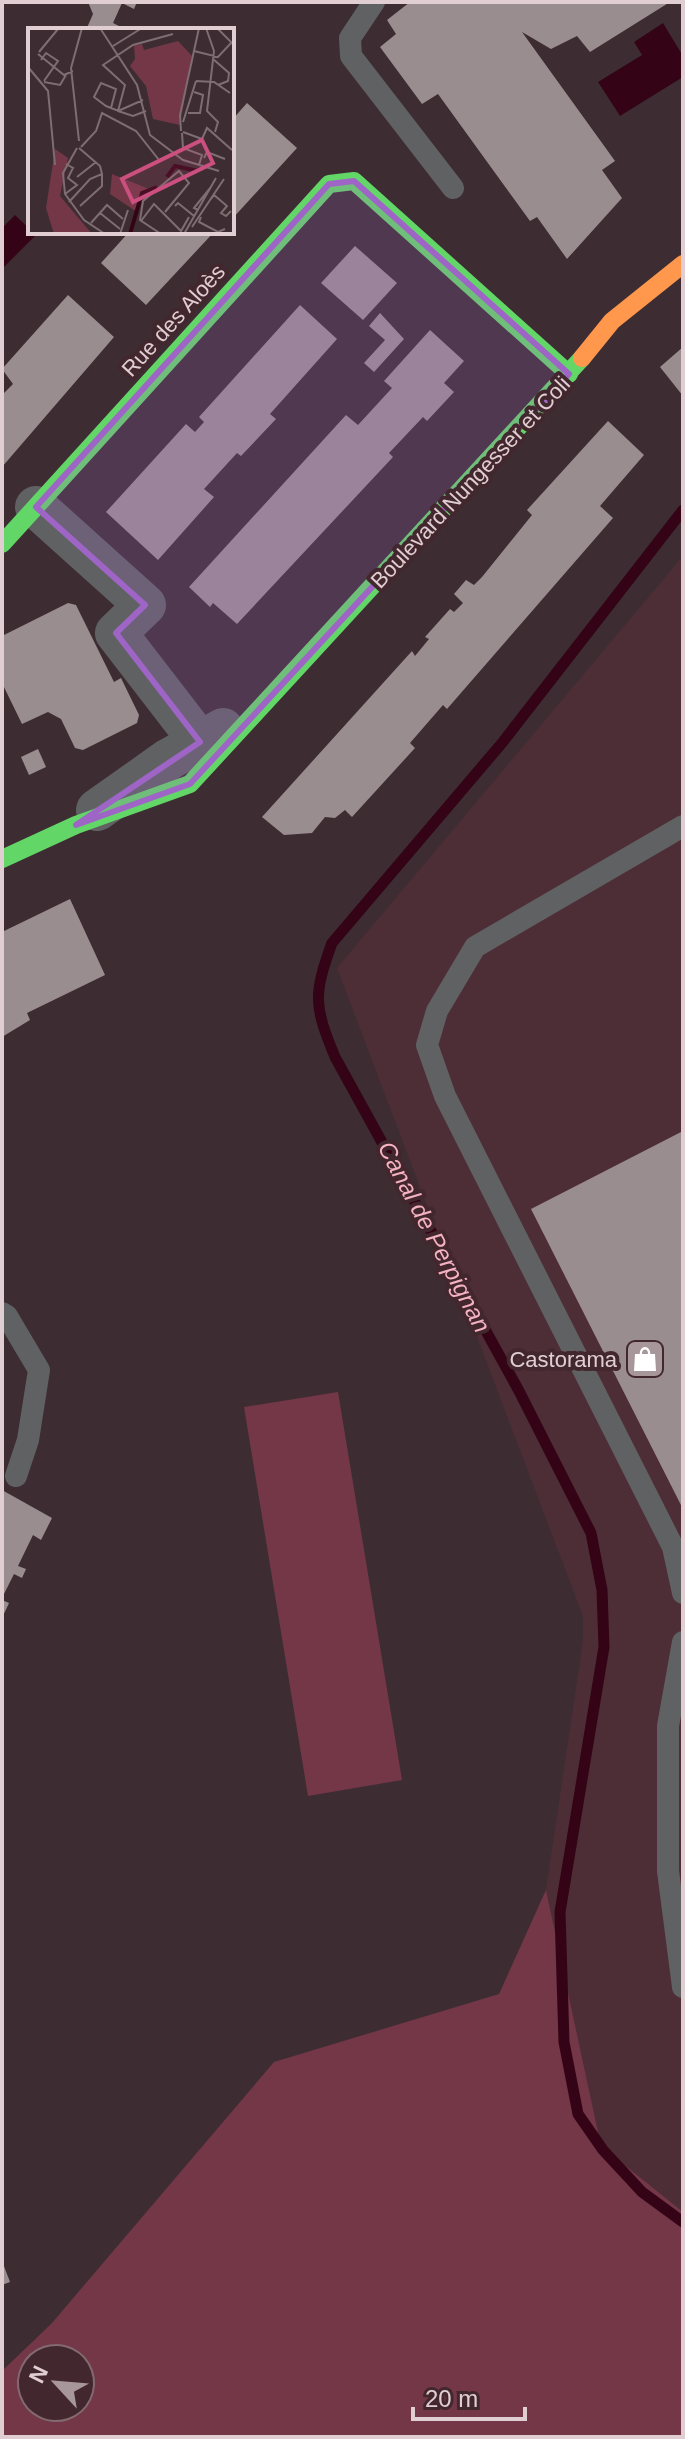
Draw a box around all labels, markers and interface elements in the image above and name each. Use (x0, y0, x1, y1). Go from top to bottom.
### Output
inset map (28, 28, 234, 234)
street label: Rue des Aloès (117, 259, 230, 381)
street label: Boulevard Nungesser et Coli (366, 371, 575, 593)
water label: Canal de Perpignan (373, 1137, 496, 1337)
shop icon: Castorama (624, 1338, 666, 1380)
place label: Castorama (509, 1347, 618, 1372)
north arrow (16, 2343, 96, 2423)
text: N (24, 2362, 53, 2387)
scale bar (413, 2371, 525, 2421)
text: 20 m (425, 2385, 478, 2412)

